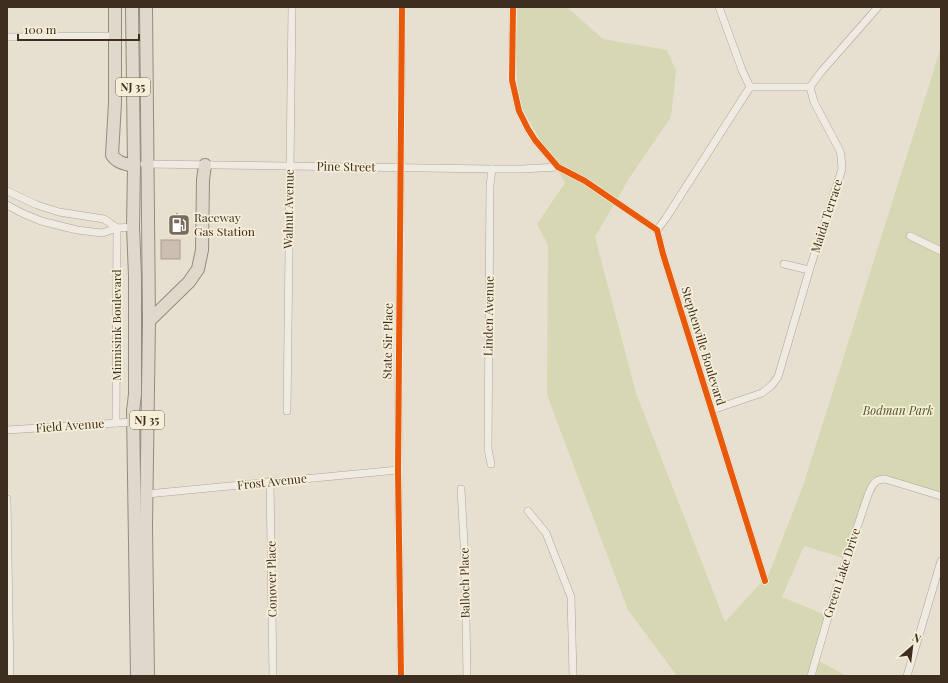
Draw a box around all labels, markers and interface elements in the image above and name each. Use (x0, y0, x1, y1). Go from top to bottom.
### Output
scale bar (18, 16, 139, 42)
text: 100 m (24, 21, 57, 37)
road number: NJ 35 (116, 78, 150, 96)
street label: Pine Street (316, 157, 376, 175)
street label: Walnut Avenue (279, 169, 297, 250)
street label: Maida Terrace (807, 177, 846, 255)
place label: Raceway Gas Station (194, 209, 255, 239)
fuel station icon: Raceway Gas Station (166, 212, 192, 238)
street label: Minnisink Boulevard (108, 269, 124, 381)
street label: Linden Avenue (479, 276, 497, 356)
street label: Stephenville Boulevard (678, 284, 730, 407)
street label: State Sir Place (378, 303, 396, 379)
park label: Bodman Park (862, 402, 933, 418)
road number: NJ 35 (130, 411, 164, 429)
street label: Field Avenue (35, 415, 105, 435)
street label: Frost Avenue (236, 469, 308, 493)
street label: Green Lake Drive (819, 526, 863, 620)
street label: Conover Place (262, 541, 280, 617)
street label: Balloch Place (455, 547, 473, 619)
north arrow (892, 627, 932, 667)
text: N (910, 629, 924, 646)

